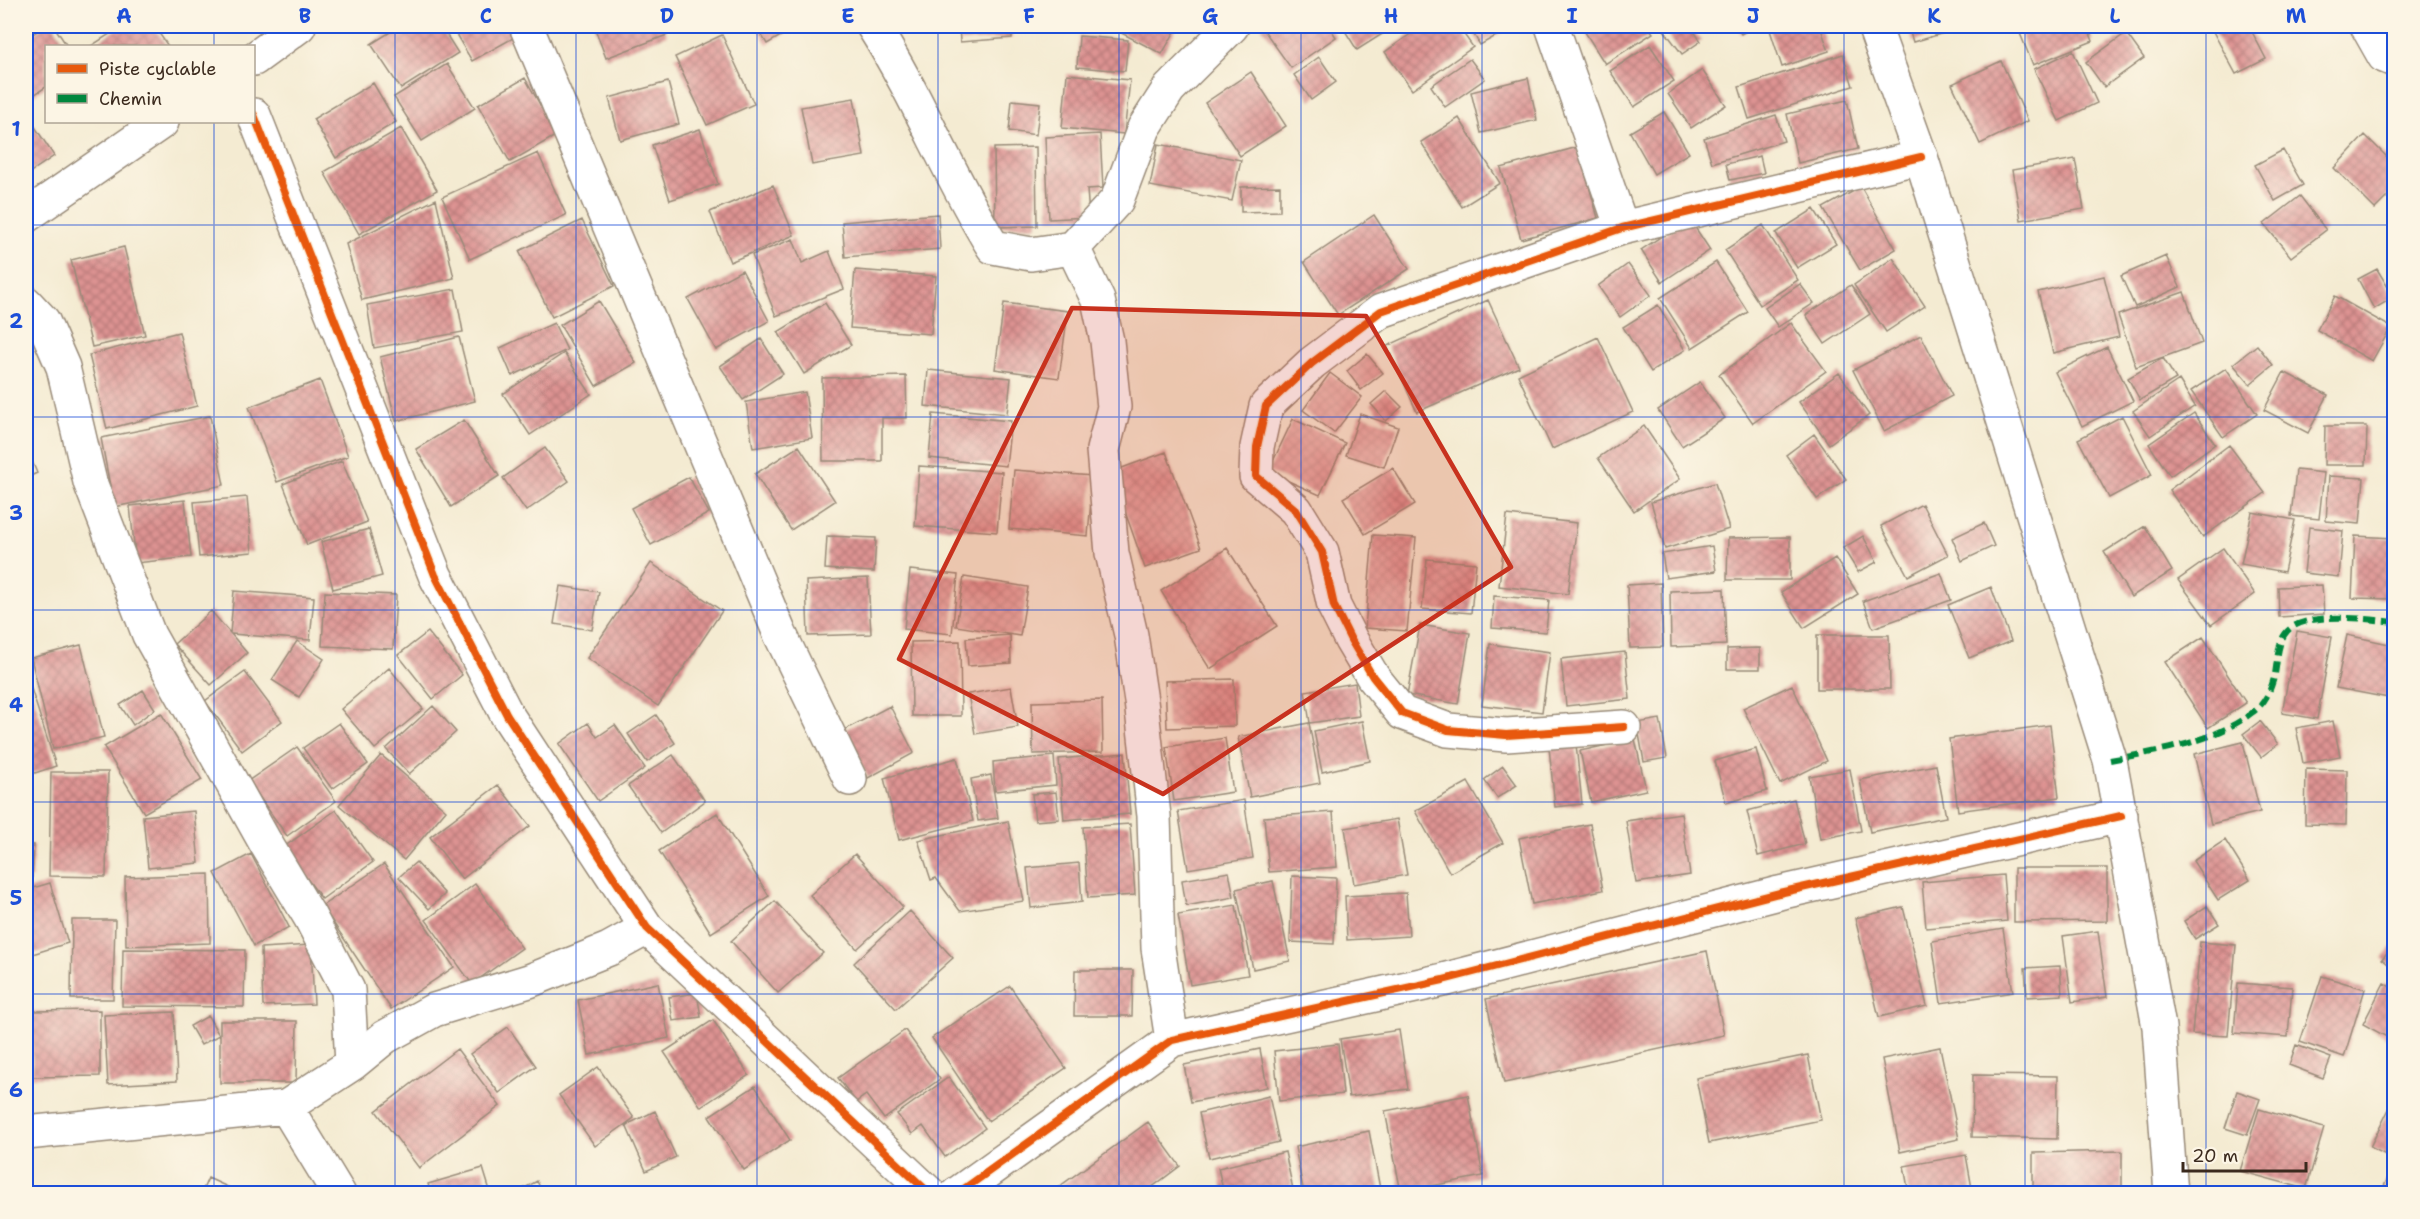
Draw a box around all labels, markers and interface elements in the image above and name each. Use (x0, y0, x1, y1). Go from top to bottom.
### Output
text: A (116, 3, 132, 29)
text: B (299, 3, 311, 29)
text: C (480, 3, 492, 29)
text: D (660, 3, 674, 29)
text: E (841, 3, 855, 29)
text: F (1023, 3, 1035, 29)
text: G (1202, 3, 1218, 29)
text: H (1384, 3, 1398, 29)
text: I (1566, 3, 1578, 29)
text: J (1747, 3, 1760, 29)
text: K (1927, 3, 1941, 29)
text: L (2110, 3, 2121, 29)
text: M (2286, 3, 2307, 29)
legend (45, 45, 255, 123)
text: Piste cyclable (99, 57, 216, 81)
text: Chemin (99, 87, 162, 111)
text: 1 (11, 116, 21, 142)
text: 2 (9, 308, 23, 334)
text: 3 (9, 500, 23, 526)
text: 4 (9, 692, 23, 718)
text: 5 (10, 885, 22, 911)
text: 6 (9, 1077, 23, 1103)
scale bar (2183, 1135, 2306, 1173)
text: 20 m (2192, 1144, 2238, 1168)

